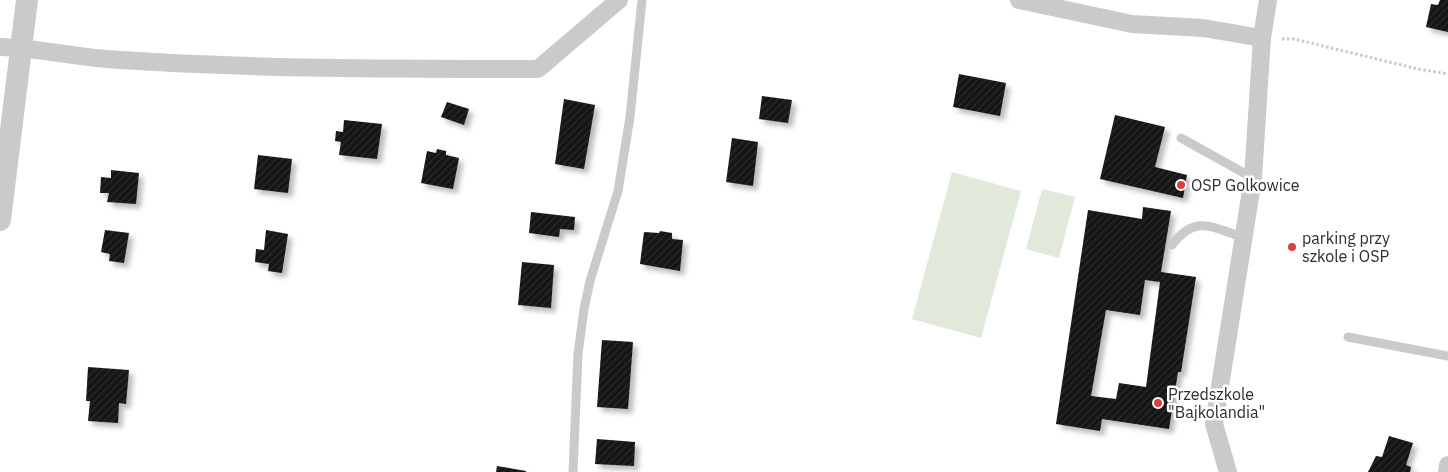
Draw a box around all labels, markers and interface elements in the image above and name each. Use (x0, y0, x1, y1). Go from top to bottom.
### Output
place label: OSP Golkowice (1191, 175, 1300, 195)
marker: OSP Golkowice (1175, 179, 1187, 191)
place label: parking przy szkole i OSP (1302, 228, 1390, 266)
marker: parking przy szkole i OSP (1286, 241, 1298, 253)
place label: Przedszkole "Bajkolandia" (1168, 384, 1265, 422)
marker: Przedszkole "Bajkolandia" (1152, 397, 1164, 409)

